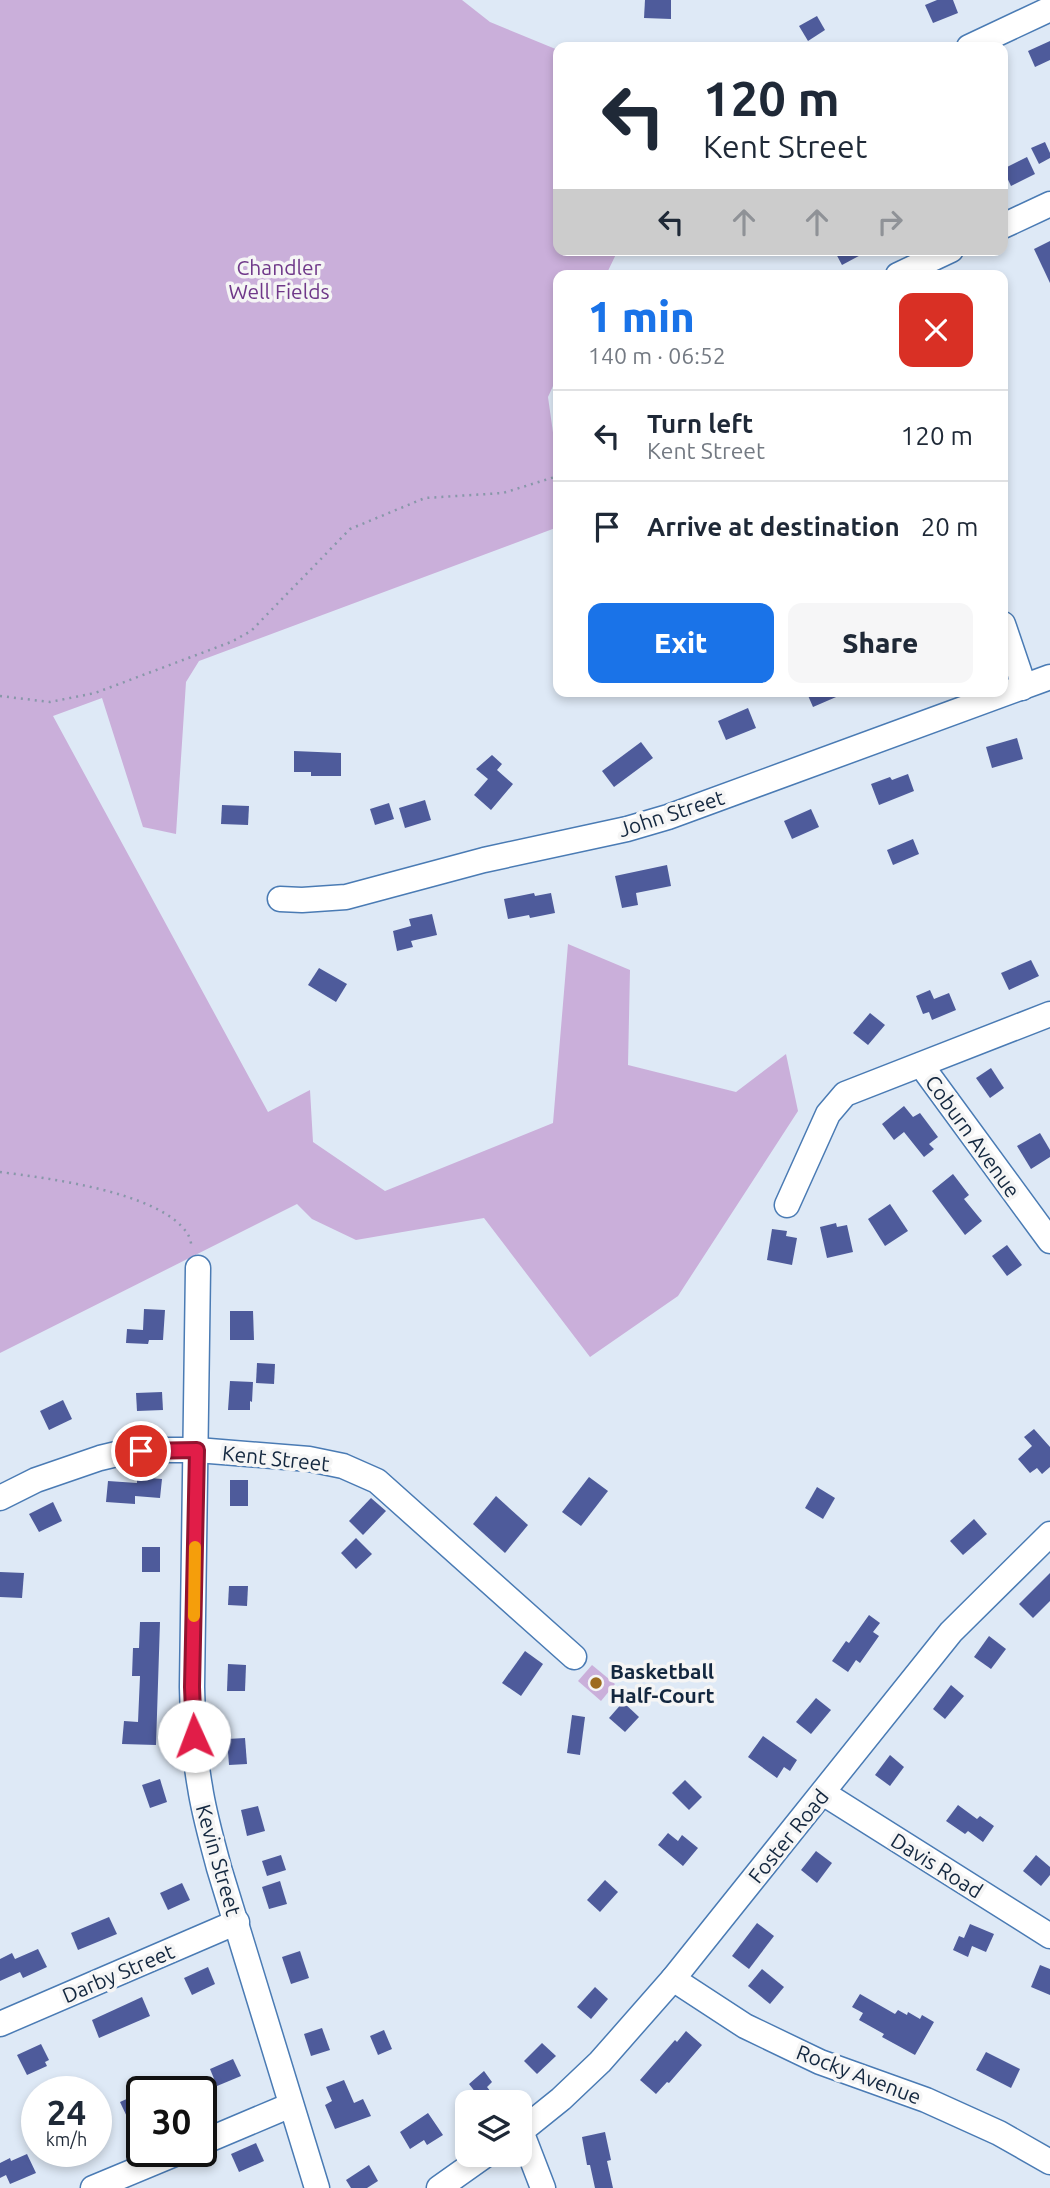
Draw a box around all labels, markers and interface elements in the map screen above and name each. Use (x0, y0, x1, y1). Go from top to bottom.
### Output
icon: left (588, 70, 679, 161)
text: 120 m (703, 70, 840, 125)
text: Kent Street (703, 128, 867, 164)
icon: left (652, 203, 690, 241)
icon: ahead (725, 203, 763, 241)
icon: ahead (798, 203, 836, 241)
icon: right (871, 203, 909, 241)
park label: Chandler Well Fields (228, 255, 330, 303)
text: 1 min (588, 293, 695, 340)
button: close (899, 293, 973, 367)
text: 140 m · 06:52 (588, 343, 726, 368)
text: Turn left (647, 409, 753, 438)
icon: left (588, 417, 626, 455)
text: 120 m (901, 421, 973, 450)
text: Kent Street (647, 438, 765, 463)
icon: arrive (588, 508, 626, 546)
text: Arrive at destination (647, 512, 900, 541)
text: 20 m (921, 512, 978, 541)
button: Exit (588, 603, 774, 683)
button: Share (788, 603, 973, 683)
street label: John Street (615, 785, 727, 841)
street label: Coburn Avenue (921, 1070, 1025, 1202)
pin (111, 1421, 171, 1481)
icon: arrive (122, 1432, 160, 1470)
street label: Kent Street (221, 1440, 331, 1476)
place label: Basketball Half-Court (610, 1659, 715, 1707)
marker: Basketball Half-Court (588, 1675, 604, 1691)
position arrow (157, 1699, 231, 1773)
street label: Foster Road (743, 1784, 833, 1888)
street label: Kevin Street (192, 1801, 246, 1919)
street label: Davis Road (887, 1827, 987, 1903)
street label: Darby Street (58, 1939, 178, 2007)
street label: Rocky Avenue (793, 2039, 925, 2109)
speed limit sign: 30 (126, 2076, 217, 2167)
map controls (455, 2090, 532, 2167)
button: layers (455, 2090, 532, 2167)
text: 24 (47, 2092, 86, 2132)
text: km/h (46, 2129, 87, 2149)

